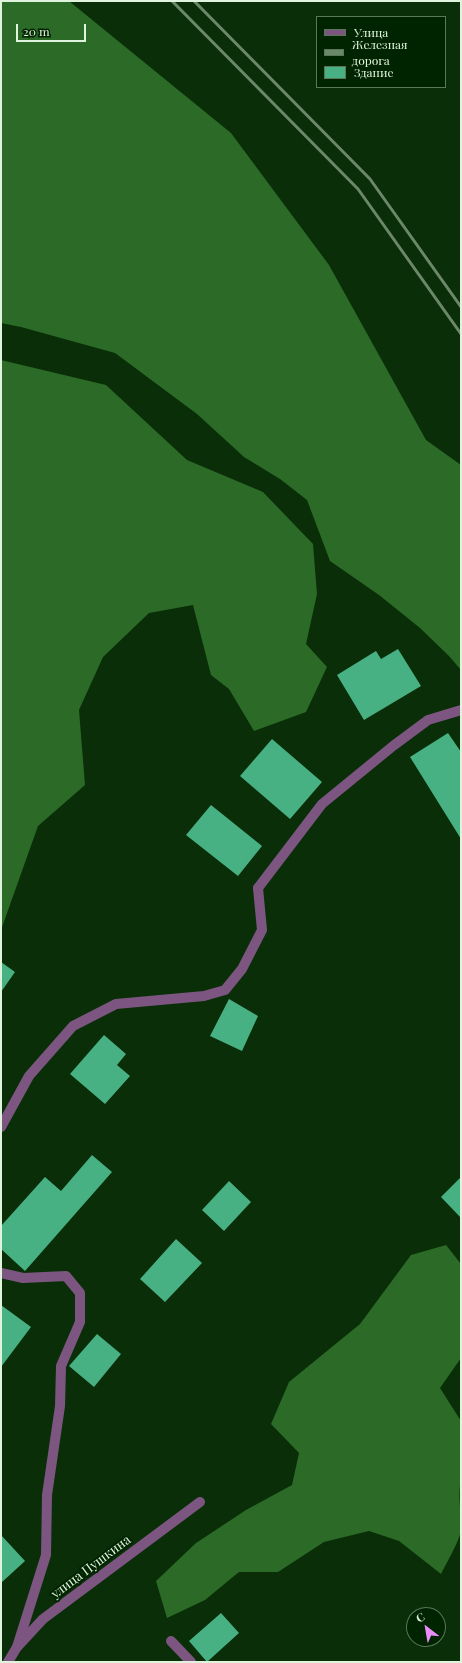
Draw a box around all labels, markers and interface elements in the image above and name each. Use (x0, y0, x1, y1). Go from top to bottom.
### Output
scale bar (18, 16, 88, 42)
legend (316, 16, 446, 88)
text: 20 m (23, 23, 50, 39)
text: Улица (354, 24, 388, 40)
text: Железная дорога (352, 36, 407, 68)
text: Здание (354, 64, 394, 80)
street label: улица Пушкина (48, 1532, 134, 1602)
north arrow (406, 1607, 446, 1647)
text: С (413, 1609, 427, 1626)

